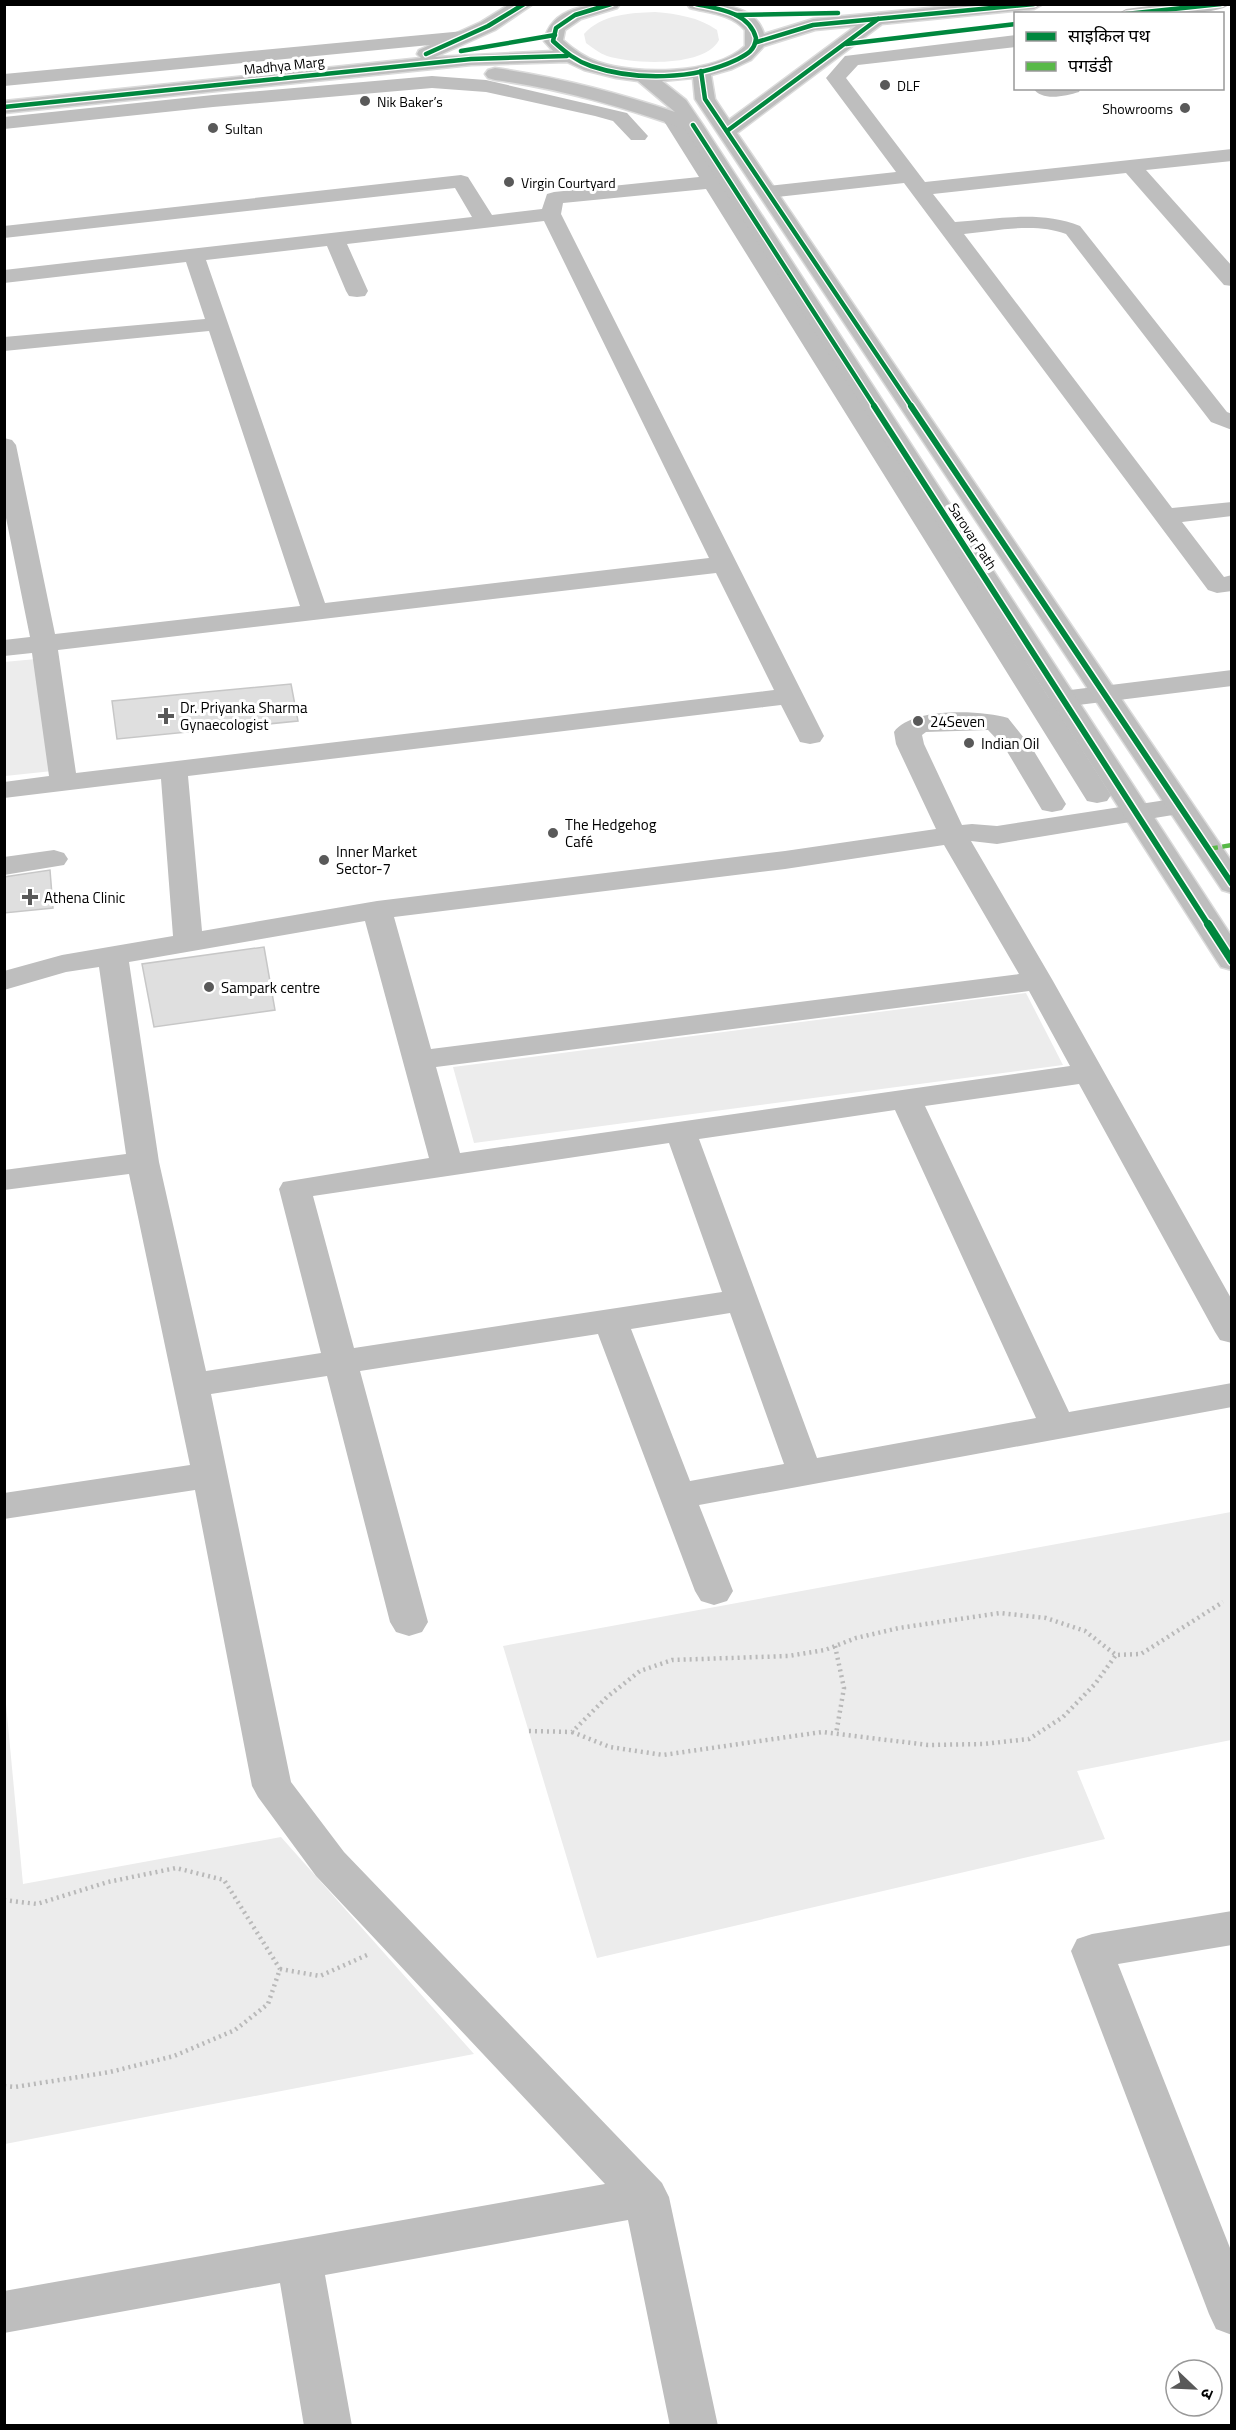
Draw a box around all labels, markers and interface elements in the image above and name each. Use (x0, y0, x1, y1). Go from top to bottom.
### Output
legend (1014, 12, 1224, 90)
text: साइकिल पथ (1068, 22, 1151, 49)
street label: Madhya Marg (243, 50, 325, 80)
text: पगडंडी (1068, 52, 1113, 79)
place label: DLF (897, 75, 920, 96)
marker: DLF (878, 78, 892, 92)
place label: Nik Baker’s (377, 91, 443, 112)
marker: Nik Baker’s (358, 94, 372, 108)
place label: Showrooms (1102, 98, 1173, 119)
marker: Showrooms (1178, 101, 1192, 115)
place label: Sultan (225, 118, 263, 139)
marker: Sultan (206, 121, 220, 135)
place label: Virgin Courtyard (521, 172, 616, 193)
marker: Virgin Courtyard (502, 175, 516, 189)
street label: Sarovar Path (944, 498, 1002, 574)
place label: Dr. Priyanka Sharma Gynaecologist (180, 696, 308, 736)
marker: Dr. Priyanka Sharma Gynaecologist (157, 707, 175, 725)
place label: 24Seven (930, 710, 985, 733)
marker: 24Seven (911, 714, 925, 728)
place label: Indian Oil (981, 732, 1040, 755)
marker: Indian Oil (962, 736, 976, 750)
place label: The Hedgehog Café (565, 813, 657, 853)
marker: The Hedgehog Café (546, 826, 560, 840)
place label: Inner Market Sector-7 (336, 840, 418, 880)
marker: Inner Market Sector-7 (317, 853, 331, 867)
place label: Athena Clinic (44, 886, 125, 909)
marker: Athena Clinic (21, 888, 39, 906)
place label: Sampark centre (221, 976, 320, 999)
marker: Sampark centre (202, 980, 216, 994)
north arrow (1164, 2358, 1224, 2418)
text: उ (1195, 2385, 1221, 2403)

